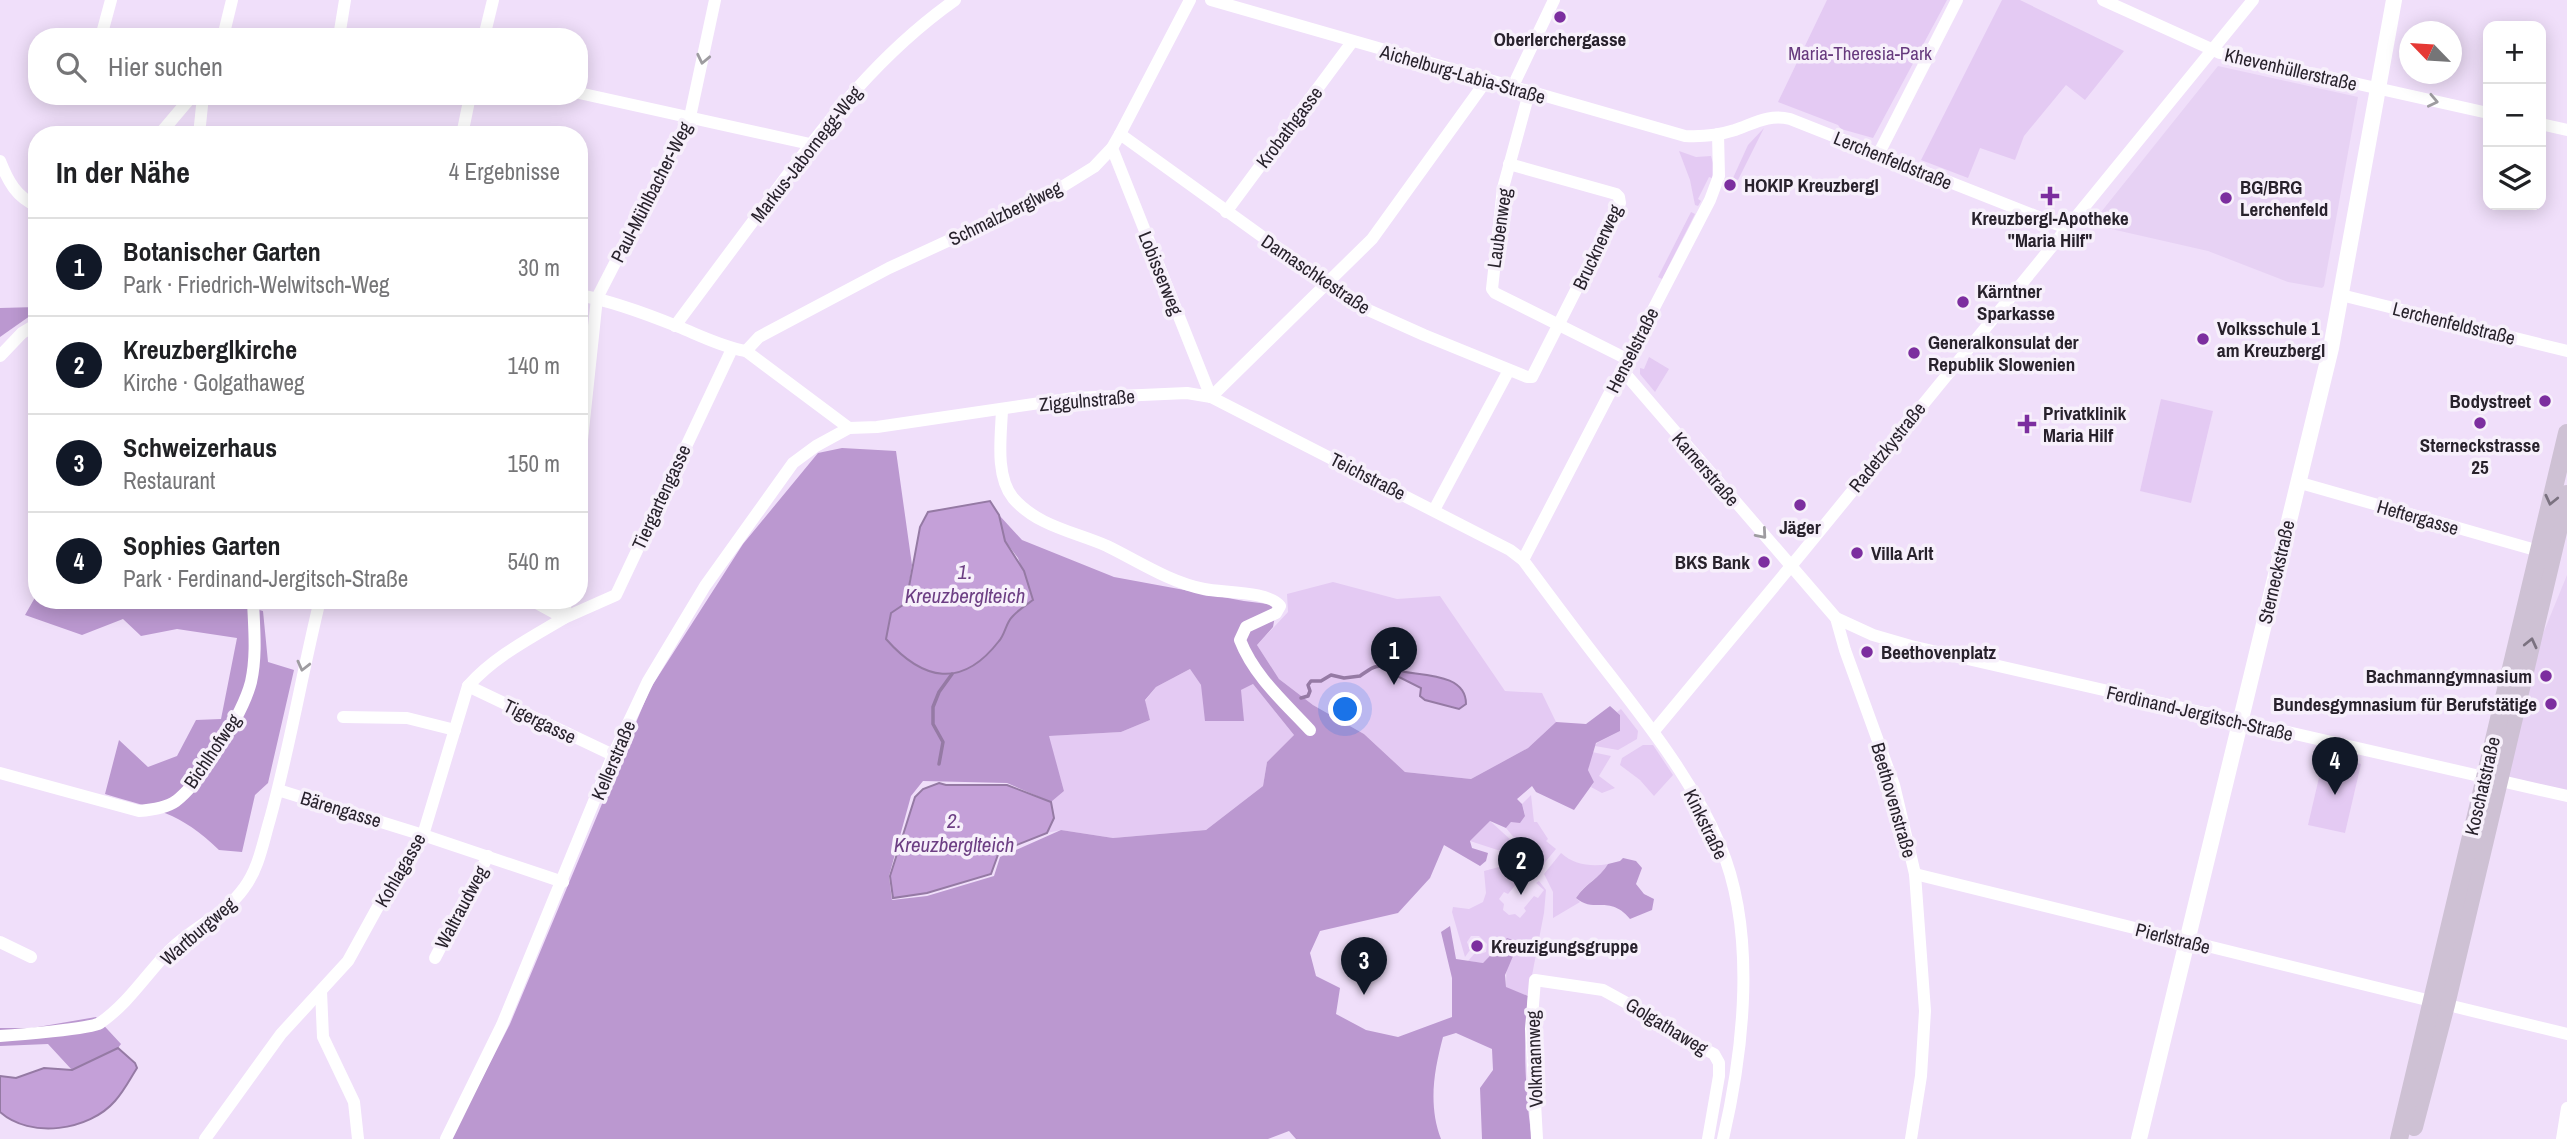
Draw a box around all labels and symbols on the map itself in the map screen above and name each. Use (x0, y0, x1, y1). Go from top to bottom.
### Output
marker: Oberlerchergasse (1552, 9, 1568, 25)
north arrow (2399, 21, 2462, 84)
place label: Oberlerchergasse (1494, 26, 1627, 52)
street label: Aichelburg-Labia-Straße (1376, 38, 1549, 110)
park label: Maria-Theresia-Park (1788, 40, 1932, 66)
street label: Khevenhüllerstraße (2222, 41, 2360, 97)
one-way arrow (696, 53, 711, 65)
street label: Markus-Jabornegg-Weg (744, 80, 868, 228)
street label: Krobathgasse (1250, 81, 1328, 173)
one-way arrow (2427, 92, 2439, 107)
street label: Paul-Mühlbacher-Weg (604, 117, 698, 267)
street label: Lerchenfeldstraße (1830, 124, 1956, 196)
place label: HOKIP Kreuzbergl (1744, 172, 1879, 198)
street label: Schmalzberglweg (944, 174, 1066, 252)
place label: BG/BRG Lerchenfeld (2240, 174, 2328, 222)
marker: HOKIP Kreuzbergl (1722, 177, 1738, 193)
street label: Laubenweg (1481, 186, 1518, 270)
marker: Kreuzbergl-Apotheke "Maria Hilf" (2042, 188, 2058, 204)
marker: BG/BRG Lerchenfeld (2218, 190, 2234, 206)
street label: Brucknerweg (1566, 200, 1628, 294)
place label: Kreuzbergl-Apotheke "Maria Hilf" (1971, 205, 2129, 253)
street label: Lobisserweg (1132, 227, 1190, 319)
street label: Damaschkestraße (1256, 228, 1376, 320)
place label: Kärntner Sparkasse (1977, 278, 2055, 326)
marker: Kärntner Sparkasse (1955, 294, 1971, 310)
street label: Lerchenfeldstraße (2390, 295, 2518, 351)
street label: Henselstraße (1599, 303, 1665, 397)
place label: Volksschule 1 am Kreuzbergl (2217, 315, 2325, 363)
place label: Generalkonsulat der Republik Slowenien (1928, 329, 2079, 377)
marker: Volksschule 1 am Kreuzbergl (2195, 331, 2211, 347)
marker: Generalkonsulat der Republik Slowenien (1906, 345, 1922, 361)
street label: Ziggulnstraße (1038, 383, 1136, 417)
place label: Bodystreet (2450, 388, 2531, 414)
marker: Bodystreet (2537, 393, 2553, 409)
street label: Radetzkystraße (1843, 396, 1931, 498)
place label: Privatklinik Maria Hilf (2043, 400, 2126, 448)
marker: Privatklinik Maria Hilf (2017, 414, 2037, 434)
marker: Sterneckstrasse 25 (2472, 415, 2488, 431)
street label: Karnerstraße (1666, 426, 1746, 512)
place label: Sterneckstrasse 25 (2420, 432, 2541, 480)
street label: Tiergartengasse (625, 440, 697, 554)
street label: Teichstraße (1326, 446, 1410, 506)
street label: Heftergasse (2374, 493, 2462, 541)
one-way arrow (2545, 494, 2559, 506)
marker: Jäger (1792, 497, 1808, 513)
place label: Jäger (1779, 514, 1821, 540)
street label: Sterneckstraße (2251, 518, 2301, 626)
one-way arrow (1754, 525, 1766, 538)
place label: Villa Arlt (1871, 540, 1933, 566)
marker: Villa Arlt (1849, 545, 1865, 561)
place label: BKS Bank (1675, 549, 1750, 575)
marker: BKS Bank (1756, 554, 1772, 570)
water label: 1. Kreuzberglteich (905, 557, 1025, 610)
pin: 1 (1371, 627, 1417, 685)
one-way arrow (2523, 637, 2537, 649)
place label: Beethovenplatz (1881, 639, 1996, 665)
marker: Beethovenplatz (1859, 644, 1875, 660)
one-way arrow (297, 660, 311, 672)
place label: Bachmanngymnasium (2366, 663, 2532, 689)
marker: Bachmanngymnasium (2538, 668, 2554, 684)
street label: Ferdinand-Jergitsch-Straße (2104, 679, 2296, 747)
place label: Bundesgymnasium für Berufstätige (2273, 691, 2537, 717)
street label: Tigergasse (499, 692, 581, 750)
your location (1328, 692, 1362, 726)
marker: Bundesgymnasium für Berufstätige (2543, 696, 2559, 712)
street label: Bichlhofweg (177, 708, 247, 793)
street label: Kellerstraße (585, 716, 641, 804)
street label: Koschatstraße (2458, 734, 2506, 838)
pin: 4 (2312, 737, 2358, 795)
street label: Beethovenstraße (1865, 739, 1923, 861)
street label: Bärengasse (297, 784, 385, 834)
street label: Kinkstraße (1678, 784, 1734, 864)
water label: 2. Kreuzberglteich (894, 806, 1014, 859)
street label: Kohlagasse (368, 828, 432, 912)
pin: 2 (1498, 837, 1544, 895)
street label: Waltraudweg (428, 861, 494, 953)
street label: Wartburgweg (155, 891, 242, 971)
street label: Pierlstraße (2133, 916, 2213, 960)
place label: Kreuzigungsgruppe (1491, 933, 1638, 959)
pin: 3 (1341, 937, 1387, 995)
marker: Kreuzigungsgruppe (1469, 938, 1485, 954)
street label: Golgathaweg (1621, 991, 1713, 1061)
street label: Volkmannweg (1519, 1010, 1549, 1108)

